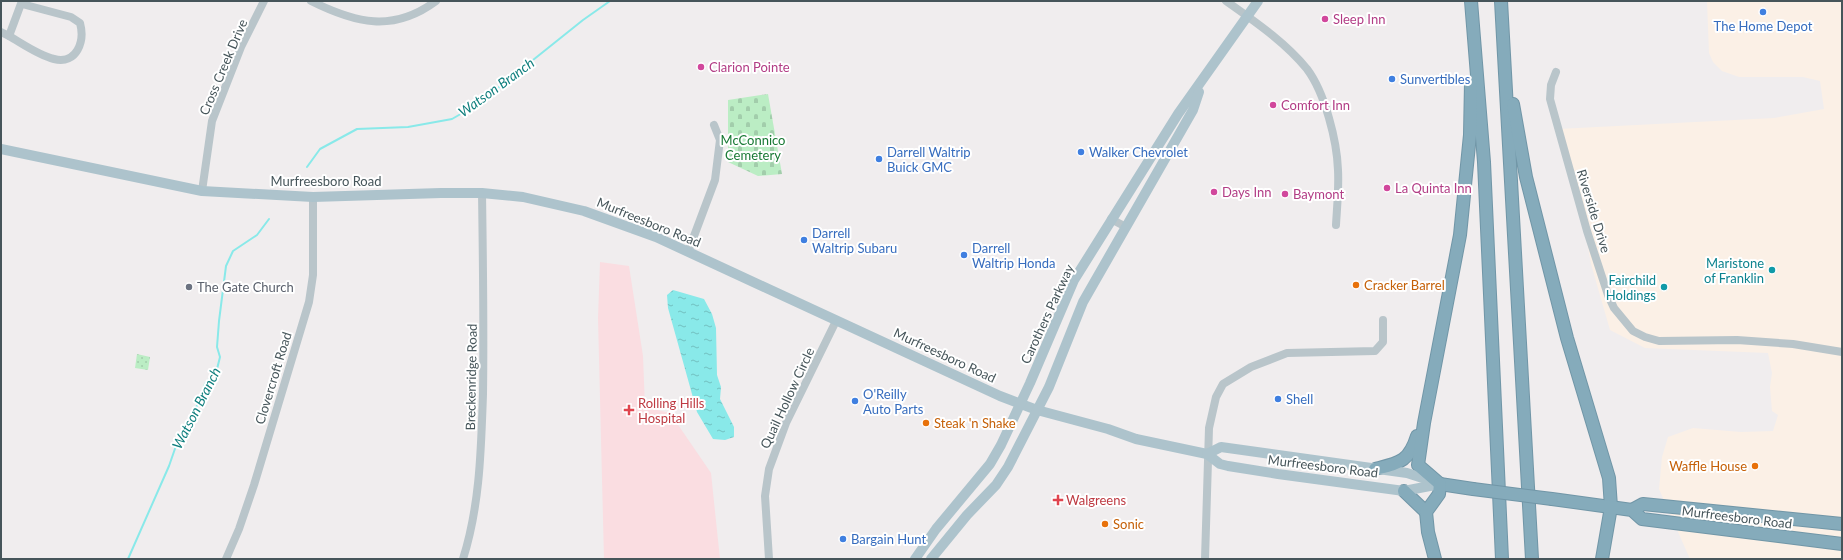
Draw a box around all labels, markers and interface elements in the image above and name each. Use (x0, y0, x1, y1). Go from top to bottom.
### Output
marker: The Home Depot (1758, 7, 1768, 17)
place label: Sleep Inn (1333, 11, 1385, 27)
marker: Sleep Inn (1320, 14, 1330, 24)
street label: Cross Creek Drive (196, 16, 251, 117)
place label: The Home Depot (1714, 18, 1813, 34)
water label: Watson Branch (455, 54, 537, 120)
place label: Clarion Pointe (709, 59, 790, 75)
marker: Clarion Pointe (696, 62, 706, 72)
place label: Sunvertibles (1400, 71, 1471, 87)
marker: Sunvertibles (1387, 74, 1397, 84)
place label: Comfort Inn (1281, 97, 1350, 113)
marker: Comfort Inn (1268, 100, 1278, 110)
park label: McConnico Cemetery (721, 132, 785, 163)
place label: Darrell Waltrip Buick GMC (887, 144, 971, 175)
place label: Walker Chevrolet (1089, 144, 1188, 160)
marker: Walker Chevrolet (1076, 147, 1086, 157)
marker: Darrell Waltrip Buick GMC (874, 154, 884, 164)
street label: Riverside Drive (1574, 167, 1614, 255)
street label: Murfreesboro Road (271, 173, 381, 189)
place label: La Quinta Inn (1395, 180, 1472, 196)
marker: La Quinta Inn (1382, 183, 1392, 193)
place label: Days Inn (1222, 184, 1272, 200)
place label: Baymont (1293, 186, 1345, 202)
marker: Days Inn (1209, 187, 1219, 197)
marker: Baymont (1280, 189, 1290, 199)
street label: Murfreesboro Road (595, 194, 703, 250)
place label: Darrell Waltrip Subaru (812, 225, 897, 256)
marker: Darrell Waltrip Subaru (799, 235, 809, 245)
place label: Darrell Waltrip Honda (972, 240, 1055, 271)
marker: Darrell Waltrip Honda (959, 250, 969, 260)
place label: Maristone of Franklin (1704, 255, 1764, 286)
street label: Carothers Parkway (1017, 261, 1077, 366)
marker: Maristone of Franklin (1767, 265, 1777, 275)
place label: Fairchild Holdings (1606, 272, 1656, 303)
place label: Cracker Barrel (1364, 277, 1445, 293)
place label: The Gate Church (197, 279, 294, 295)
marker: Cracker Barrel (1351, 280, 1361, 290)
marker: The Gate Church (184, 282, 194, 292)
marker: Fairchild Holdings (1659, 282, 1669, 292)
street label: Breckenridge Road (462, 323, 480, 431)
street label: Murfreesboro Road (891, 324, 999, 386)
street label: Clovercroft Road (251, 330, 295, 426)
street label: Quail Hollow Circle (757, 345, 817, 451)
water label: Watson Branch (168, 364, 224, 452)
place label: O'Reilly Auto Parts (863, 386, 924, 417)
place label: Shell (1286, 391, 1313, 407)
marker: Shell (1273, 394, 1283, 404)
place label: Rolling Hills Hospital (638, 395, 705, 426)
marker: O'Reilly Auto Parts (850, 396, 860, 406)
marker: Rolling Hills Hospital (623, 404, 635, 416)
place label: Steak 'n Shake (934, 415, 1016, 431)
marker: Steak 'n Shake (921, 418, 931, 428)
street label: Murfreesboro Road (1267, 451, 1379, 481)
place label: Waffle House (1669, 458, 1747, 474)
marker: Waffle House (1750, 461, 1760, 471)
place label: Walgreens (1066, 492, 1126, 508)
marker: Walgreens (1053, 495, 1063, 505)
street label: Murfreesboro Road (1681, 502, 1793, 532)
place label: Sonic (1113, 516, 1144, 532)
marker: Sonic (1100, 519, 1110, 529)
place label: Bargain Hunt (851, 531, 926, 547)
marker: Bargain Hunt (838, 534, 848, 544)

